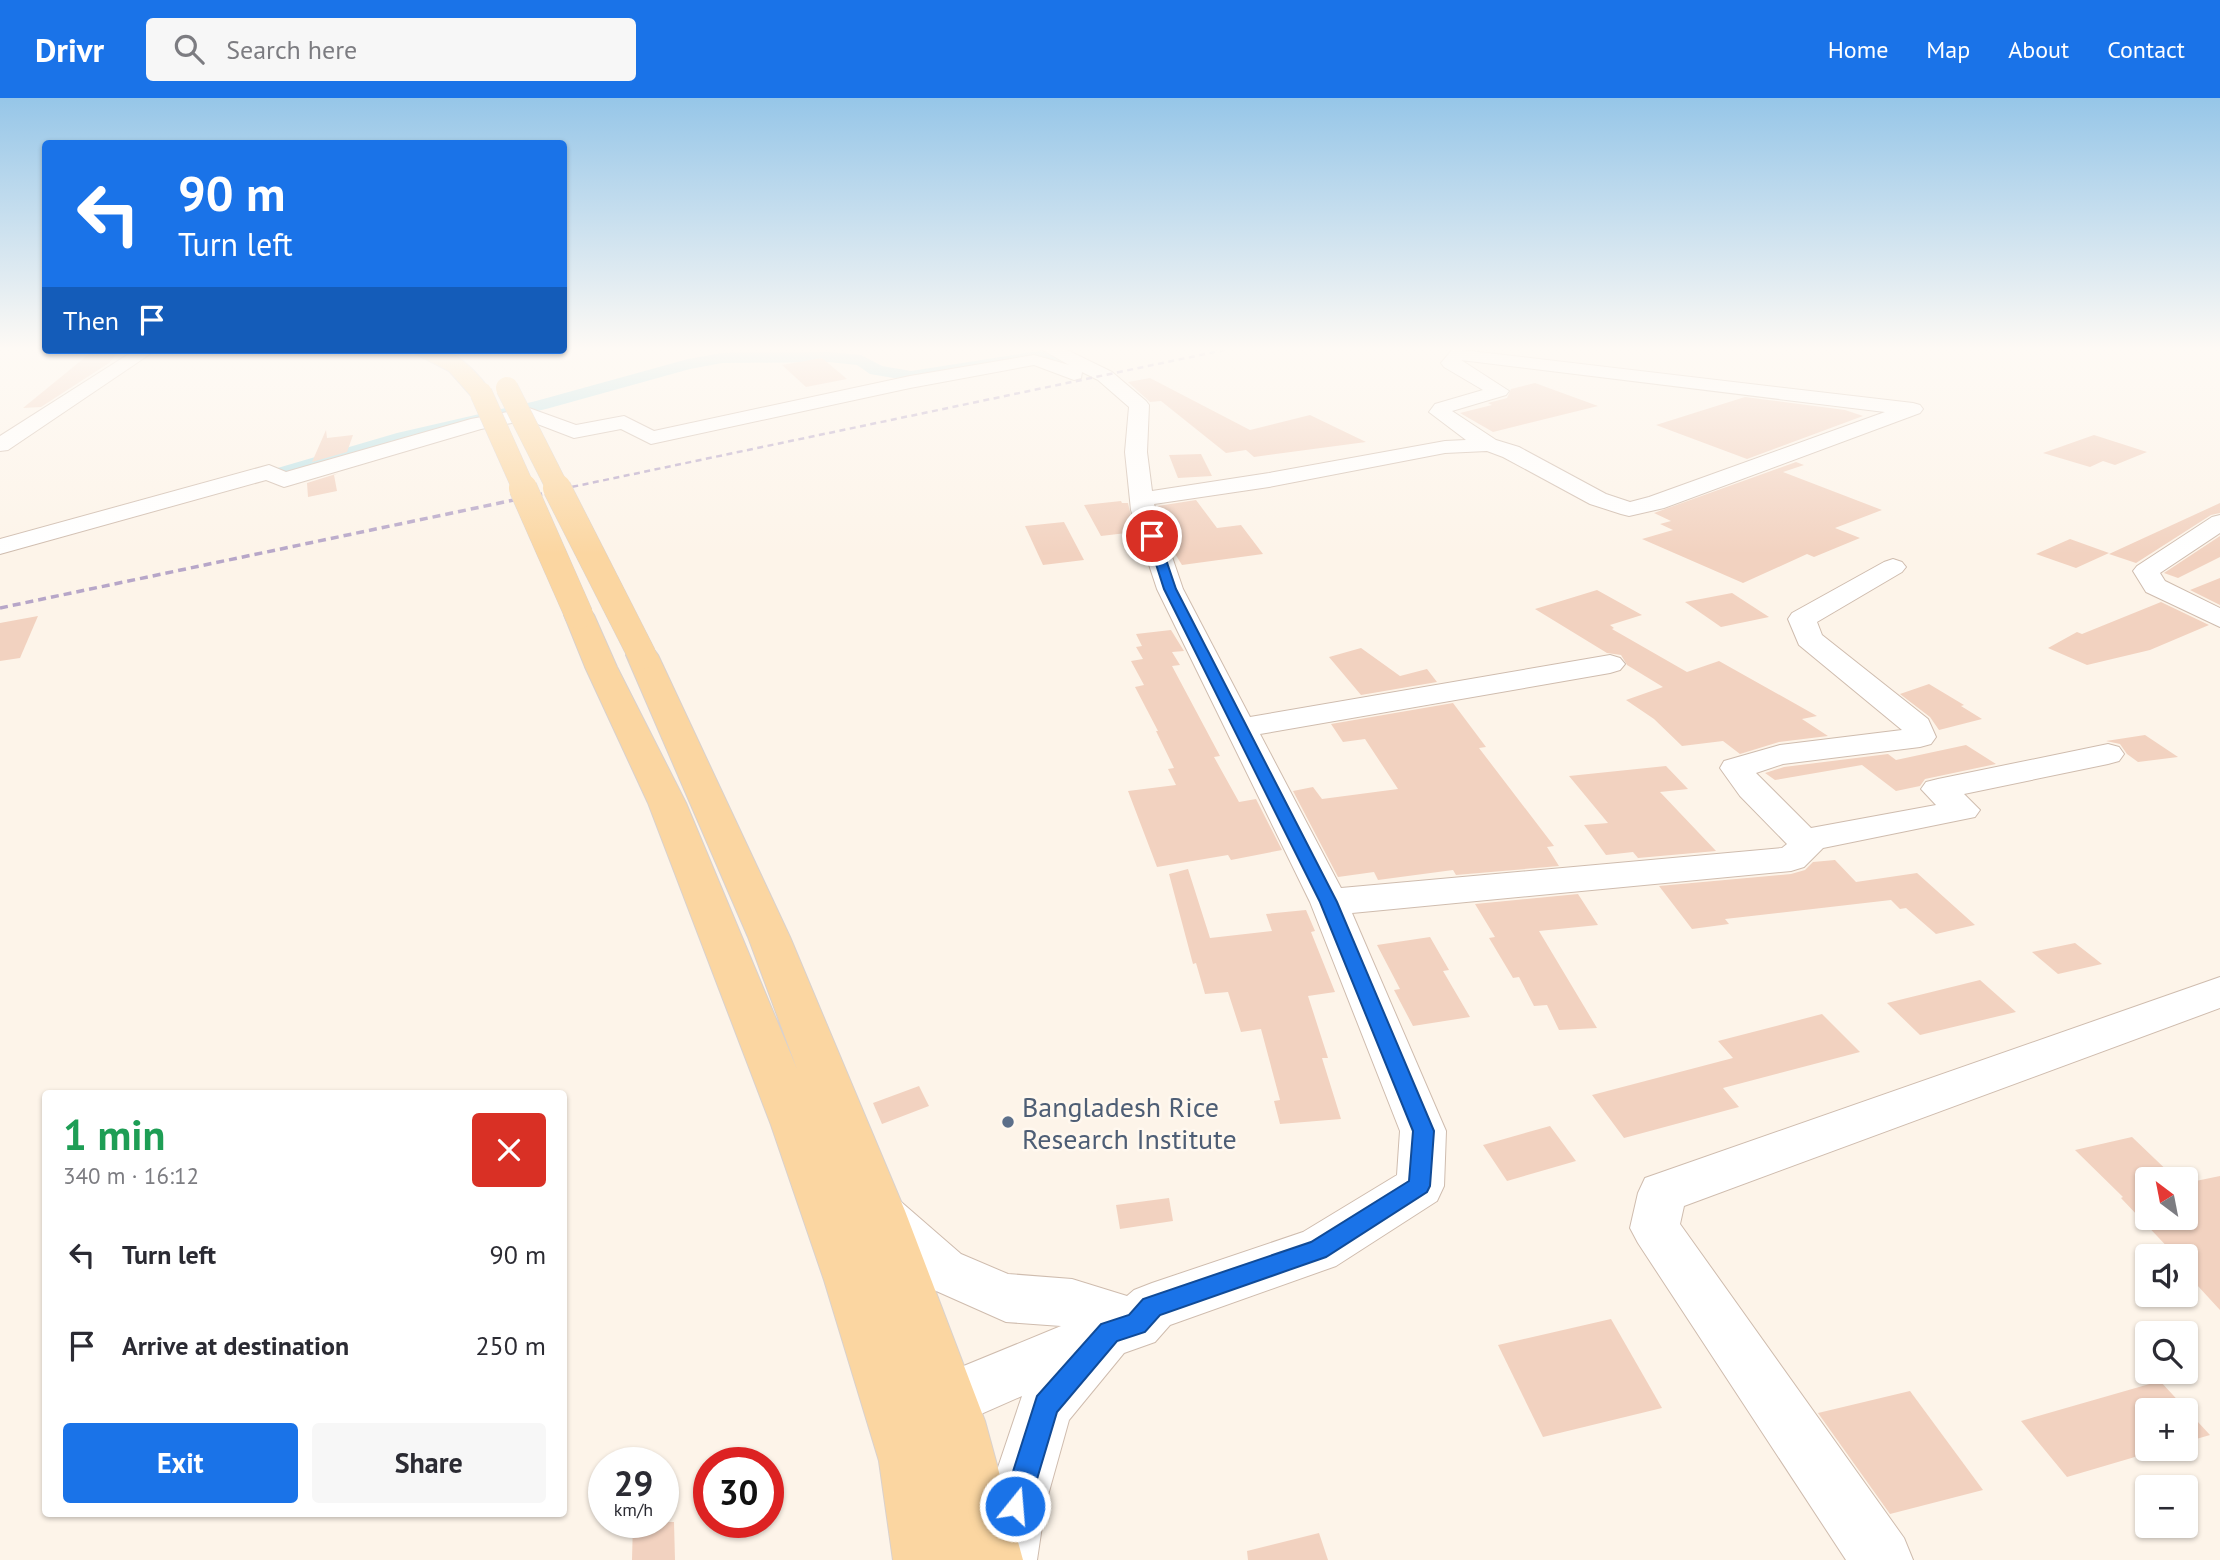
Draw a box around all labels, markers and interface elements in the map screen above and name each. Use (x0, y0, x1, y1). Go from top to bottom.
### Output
search box (146, 18, 636, 81)
text: Drivr (35, 28, 104, 71)
icon: search (170, 30, 208, 68)
text: Search here (226, 33, 357, 66)
text: Home (1828, 34, 1888, 65)
text: Map (1926, 34, 1970, 65)
text: About (2008, 34, 2069, 65)
text: Contact (2107, 34, 2185, 65)
text: 90 m (178, 161, 285, 225)
icon: left (63, 168, 154, 259)
text: Turn left (178, 223, 293, 265)
icon: arrive (133, 301, 171, 339)
text: Then (63, 304, 119, 337)
pin (1122, 506, 1182, 566)
icon: arrive (1133, 517, 1171, 555)
place label: Bangladesh Rice Research Institute (1022, 1088, 1237, 1157)
text: 1 min (63, 1107, 165, 1162)
button: close (472, 1113, 546, 1187)
marker: Bangladesh Rice Research Institute (1000, 1114, 1016, 1130)
text: 340 m · 16:12 (63, 1161, 199, 1190)
north arrow (2135, 1167, 2198, 1230)
map controls (2135, 1167, 2198, 1538)
icon: left (63, 1236, 101, 1274)
text: Turn left (122, 1238, 216, 1271)
text: 90 m (490, 1238, 546, 1271)
button: sound (2135, 1244, 2198, 1307)
button: search (2135, 1321, 2198, 1384)
icon: arrive (63, 1327, 101, 1365)
text: Arrive at destination (122, 1329, 349, 1362)
text: 250 m (475, 1329, 546, 1362)
button: + (2135, 1398, 2198, 1461)
button: Exit (63, 1423, 298, 1503)
button: Share (312, 1423, 546, 1503)
speed limit sign: 30 (693, 1447, 784, 1538)
text: 29 (614, 1460, 653, 1506)
position arrow (978, 1469, 1052, 1543)
button: − (2135, 1475, 2198, 1538)
text: km/h (614, 1498, 653, 1521)

